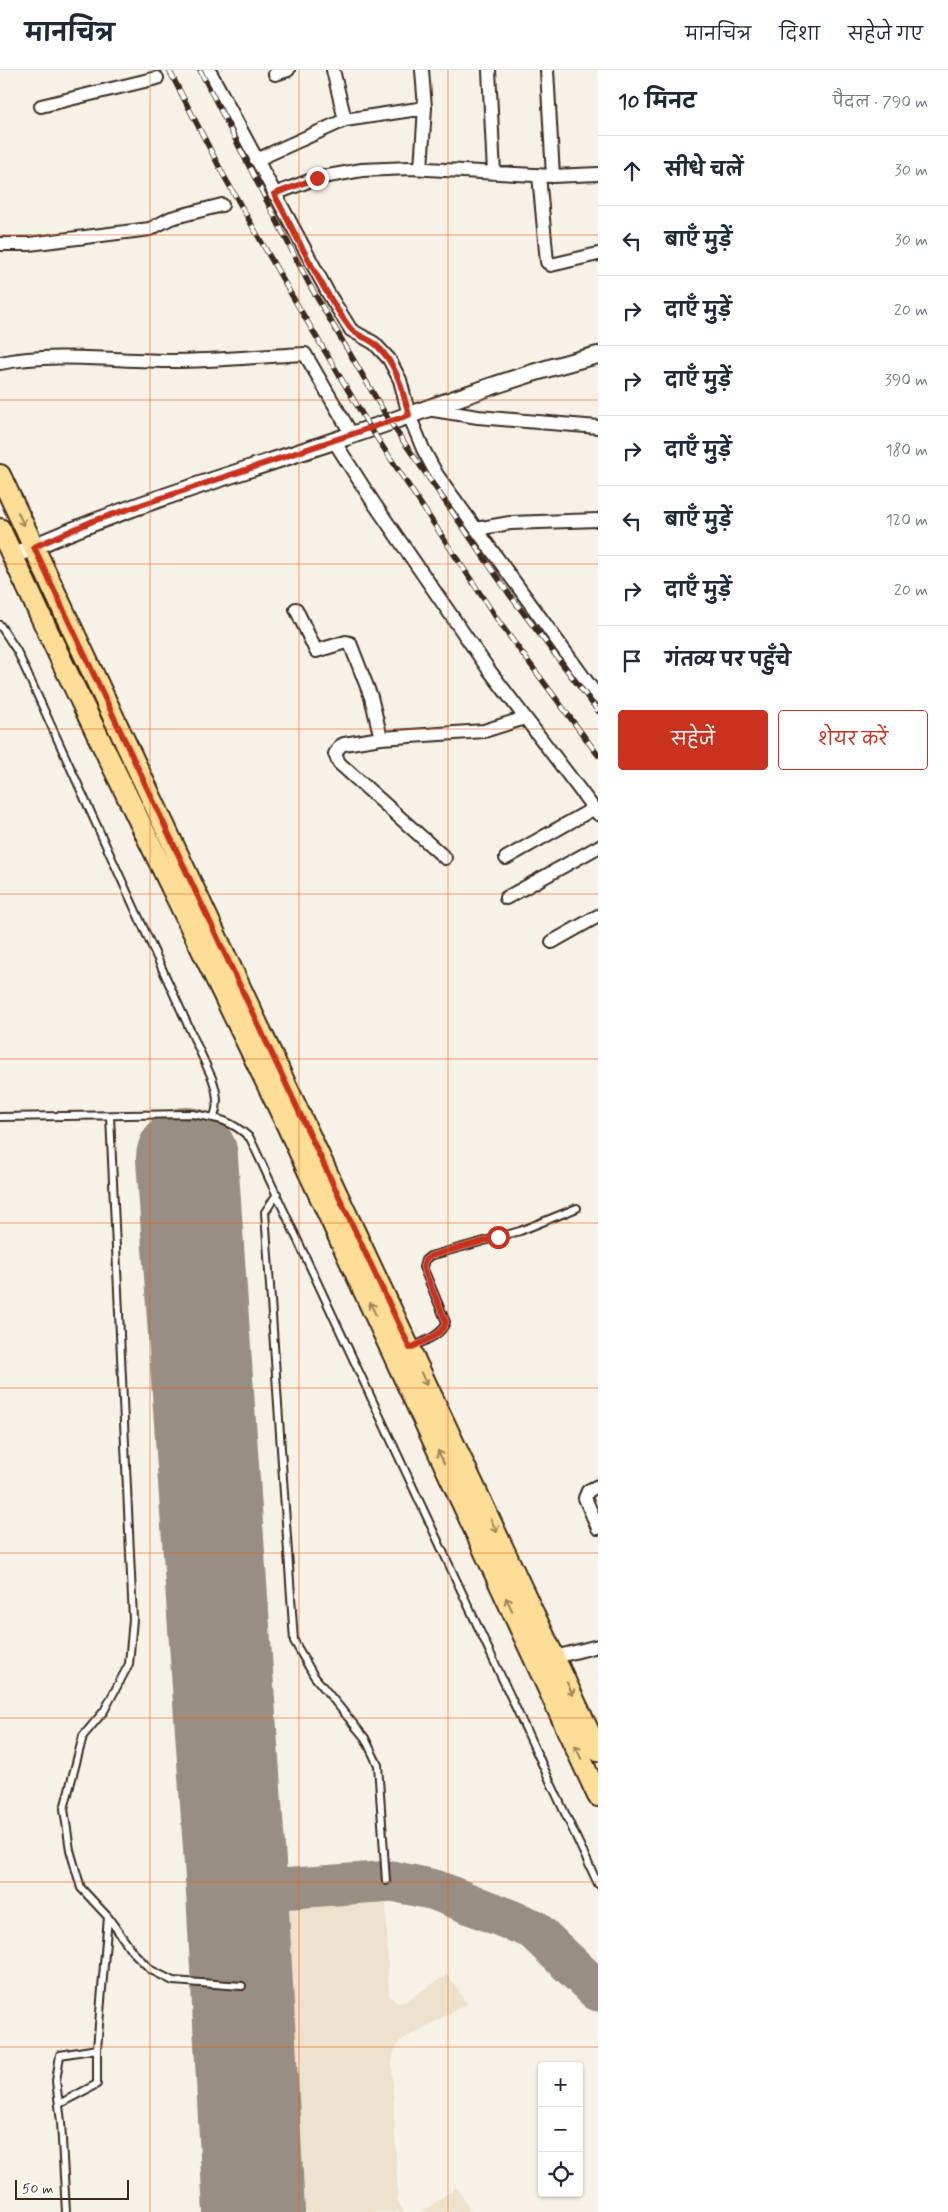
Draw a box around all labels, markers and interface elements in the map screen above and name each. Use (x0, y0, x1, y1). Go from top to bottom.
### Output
text: मानचित्र (25, 19, 114, 50)
text: मानचित्र (685, 23, 751, 47)
text: दिशा (779, 23, 820, 47)
text: सहेजे गए (848, 23, 923, 47)
text: 10 मिनट (618, 88, 696, 116)
text: पैदल · 790 m (833, 92, 928, 113)
icon: ahead (618, 157, 646, 185)
text: सीधे चलें (665, 158, 743, 183)
text: 30 m (895, 160, 928, 181)
route end (306, 167, 329, 190)
icon: left (618, 227, 646, 255)
text: बाएँ मुड़ें (665, 228, 732, 253)
text: 30 m (895, 230, 928, 251)
icon: right (618, 297, 646, 325)
text: दाएँ मुड़ें (665, 298, 731, 323)
text: 20 m (894, 300, 928, 321)
icon: right (618, 367, 646, 395)
text: दाएँ मुड़ें (665, 368, 731, 393)
text: 390 m (885, 370, 928, 391)
icon: right (618, 437, 646, 465)
text: दाएँ मुड़ें (665, 438, 731, 463)
text: 180 m (885, 440, 928, 461)
icon: left (618, 507, 646, 535)
text: बाएँ मुड़ें (665, 508, 732, 533)
text: 120 m (886, 510, 928, 531)
one-way arrow (16, 511, 26, 526)
icon: right (618, 577, 646, 605)
text: दाएँ मुड़ें (665, 578, 731, 603)
text: 20 m (894, 580, 928, 601)
icon: arrive (618, 647, 646, 675)
text: गंतव्य पर पहुँचे (665, 648, 791, 673)
button: सहेजें (618, 710, 768, 770)
button: शेयर करें (778, 710, 928, 770)
route start (487, 1226, 510, 1249)
one-way arrow (367, 1302, 377, 1317)
one-way arrow (420, 1371, 430, 1386)
one-way arrow (435, 1450, 445, 1465)
one-way arrow (490, 1518, 499, 1533)
one-way arrow (504, 1597, 513, 1612)
one-way arrow (565, 1681, 575, 1696)
one-way arrow (572, 1745, 582, 1760)
map controls (538, 2062, 583, 2197)
button: + (538, 2062, 583, 2107)
button: − (538, 2107, 583, 2152)
button: locate (538, 2152, 583, 2197)
scale bar (15, 2177, 129, 2200)
text: 50 m (22, 2180, 53, 2198)

